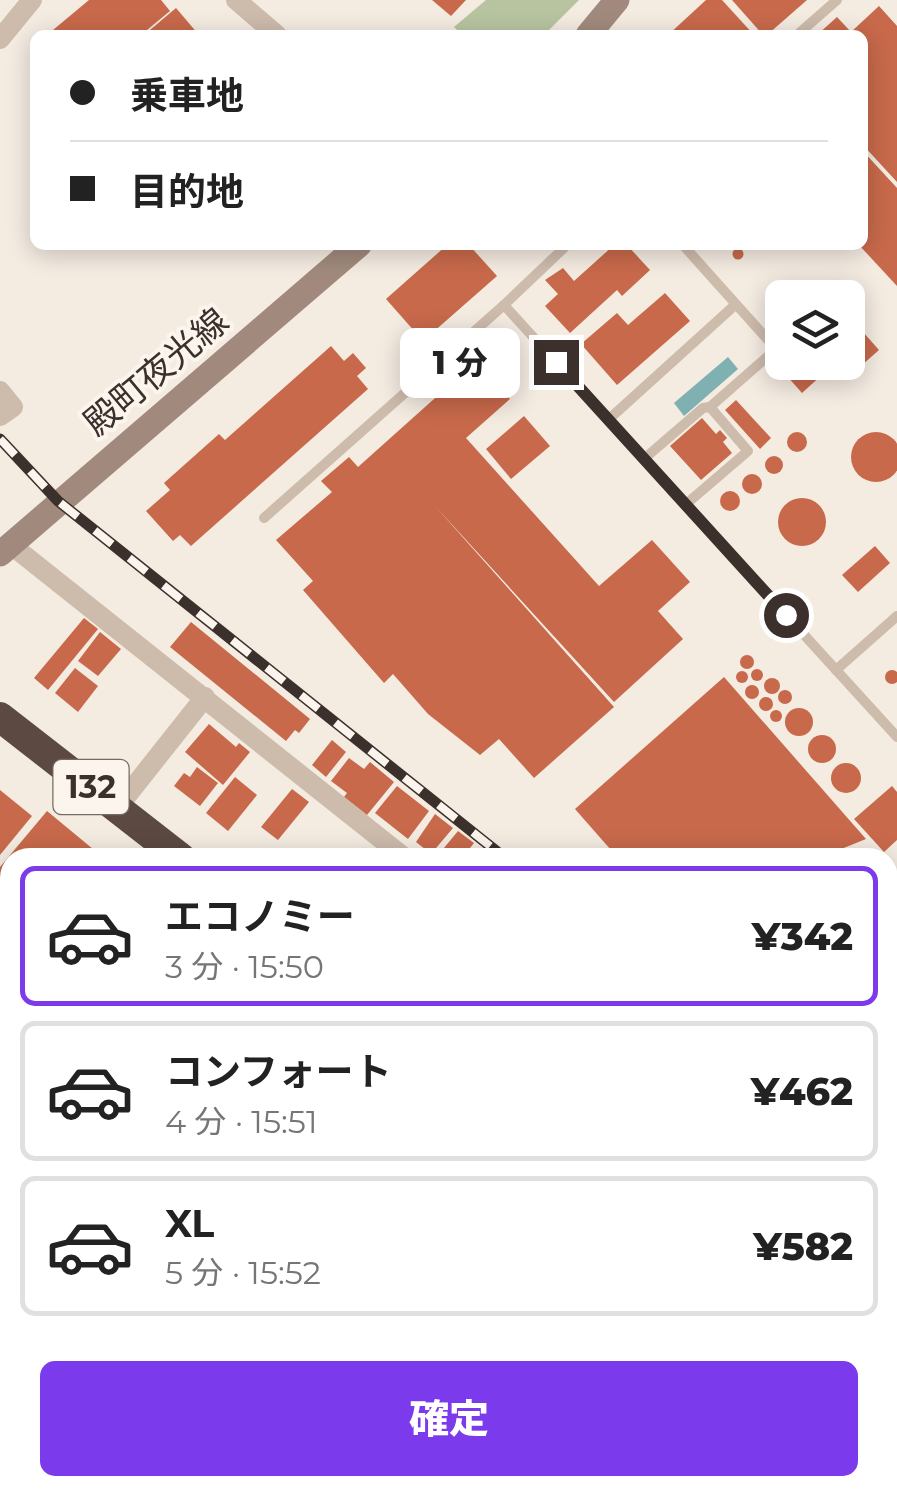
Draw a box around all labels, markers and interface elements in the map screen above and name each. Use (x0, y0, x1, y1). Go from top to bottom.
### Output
text: 乗車地 (130, 72, 244, 119)
text: 目的地 (130, 168, 244, 215)
map controls (765, 280, 865, 380)
button: layers (765, 280, 865, 380)
street label: 殿町夜光線 (75, 299, 237, 444)
callout: 1 分 (401, 327, 521, 397)
route end (534, 340, 579, 385)
text: 1 分 (433, 343, 487, 382)
route start (764, 593, 809, 638)
road number: 132 (54, 760, 128, 814)
icon: car (45, 891, 135, 981)
text: エコノミー (165, 893, 355, 940)
text: ¥342 (752, 913, 853, 960)
text: 3 分 · 15:50 (165, 947, 324, 986)
icon: car (45, 1046, 135, 1136)
text: コンフォート (165, 1048, 392, 1095)
text: ¥462 (751, 1068, 853, 1115)
text: 4 分 · 15:51 (165, 1102, 317, 1141)
text: XL (165, 1200, 214, 1247)
icon: car (45, 1201, 135, 1291)
text: ¥582 (753, 1223, 853, 1270)
text: 5 分 · 15:52 (165, 1253, 321, 1292)
button: 確定 (40, 1361, 858, 1476)

